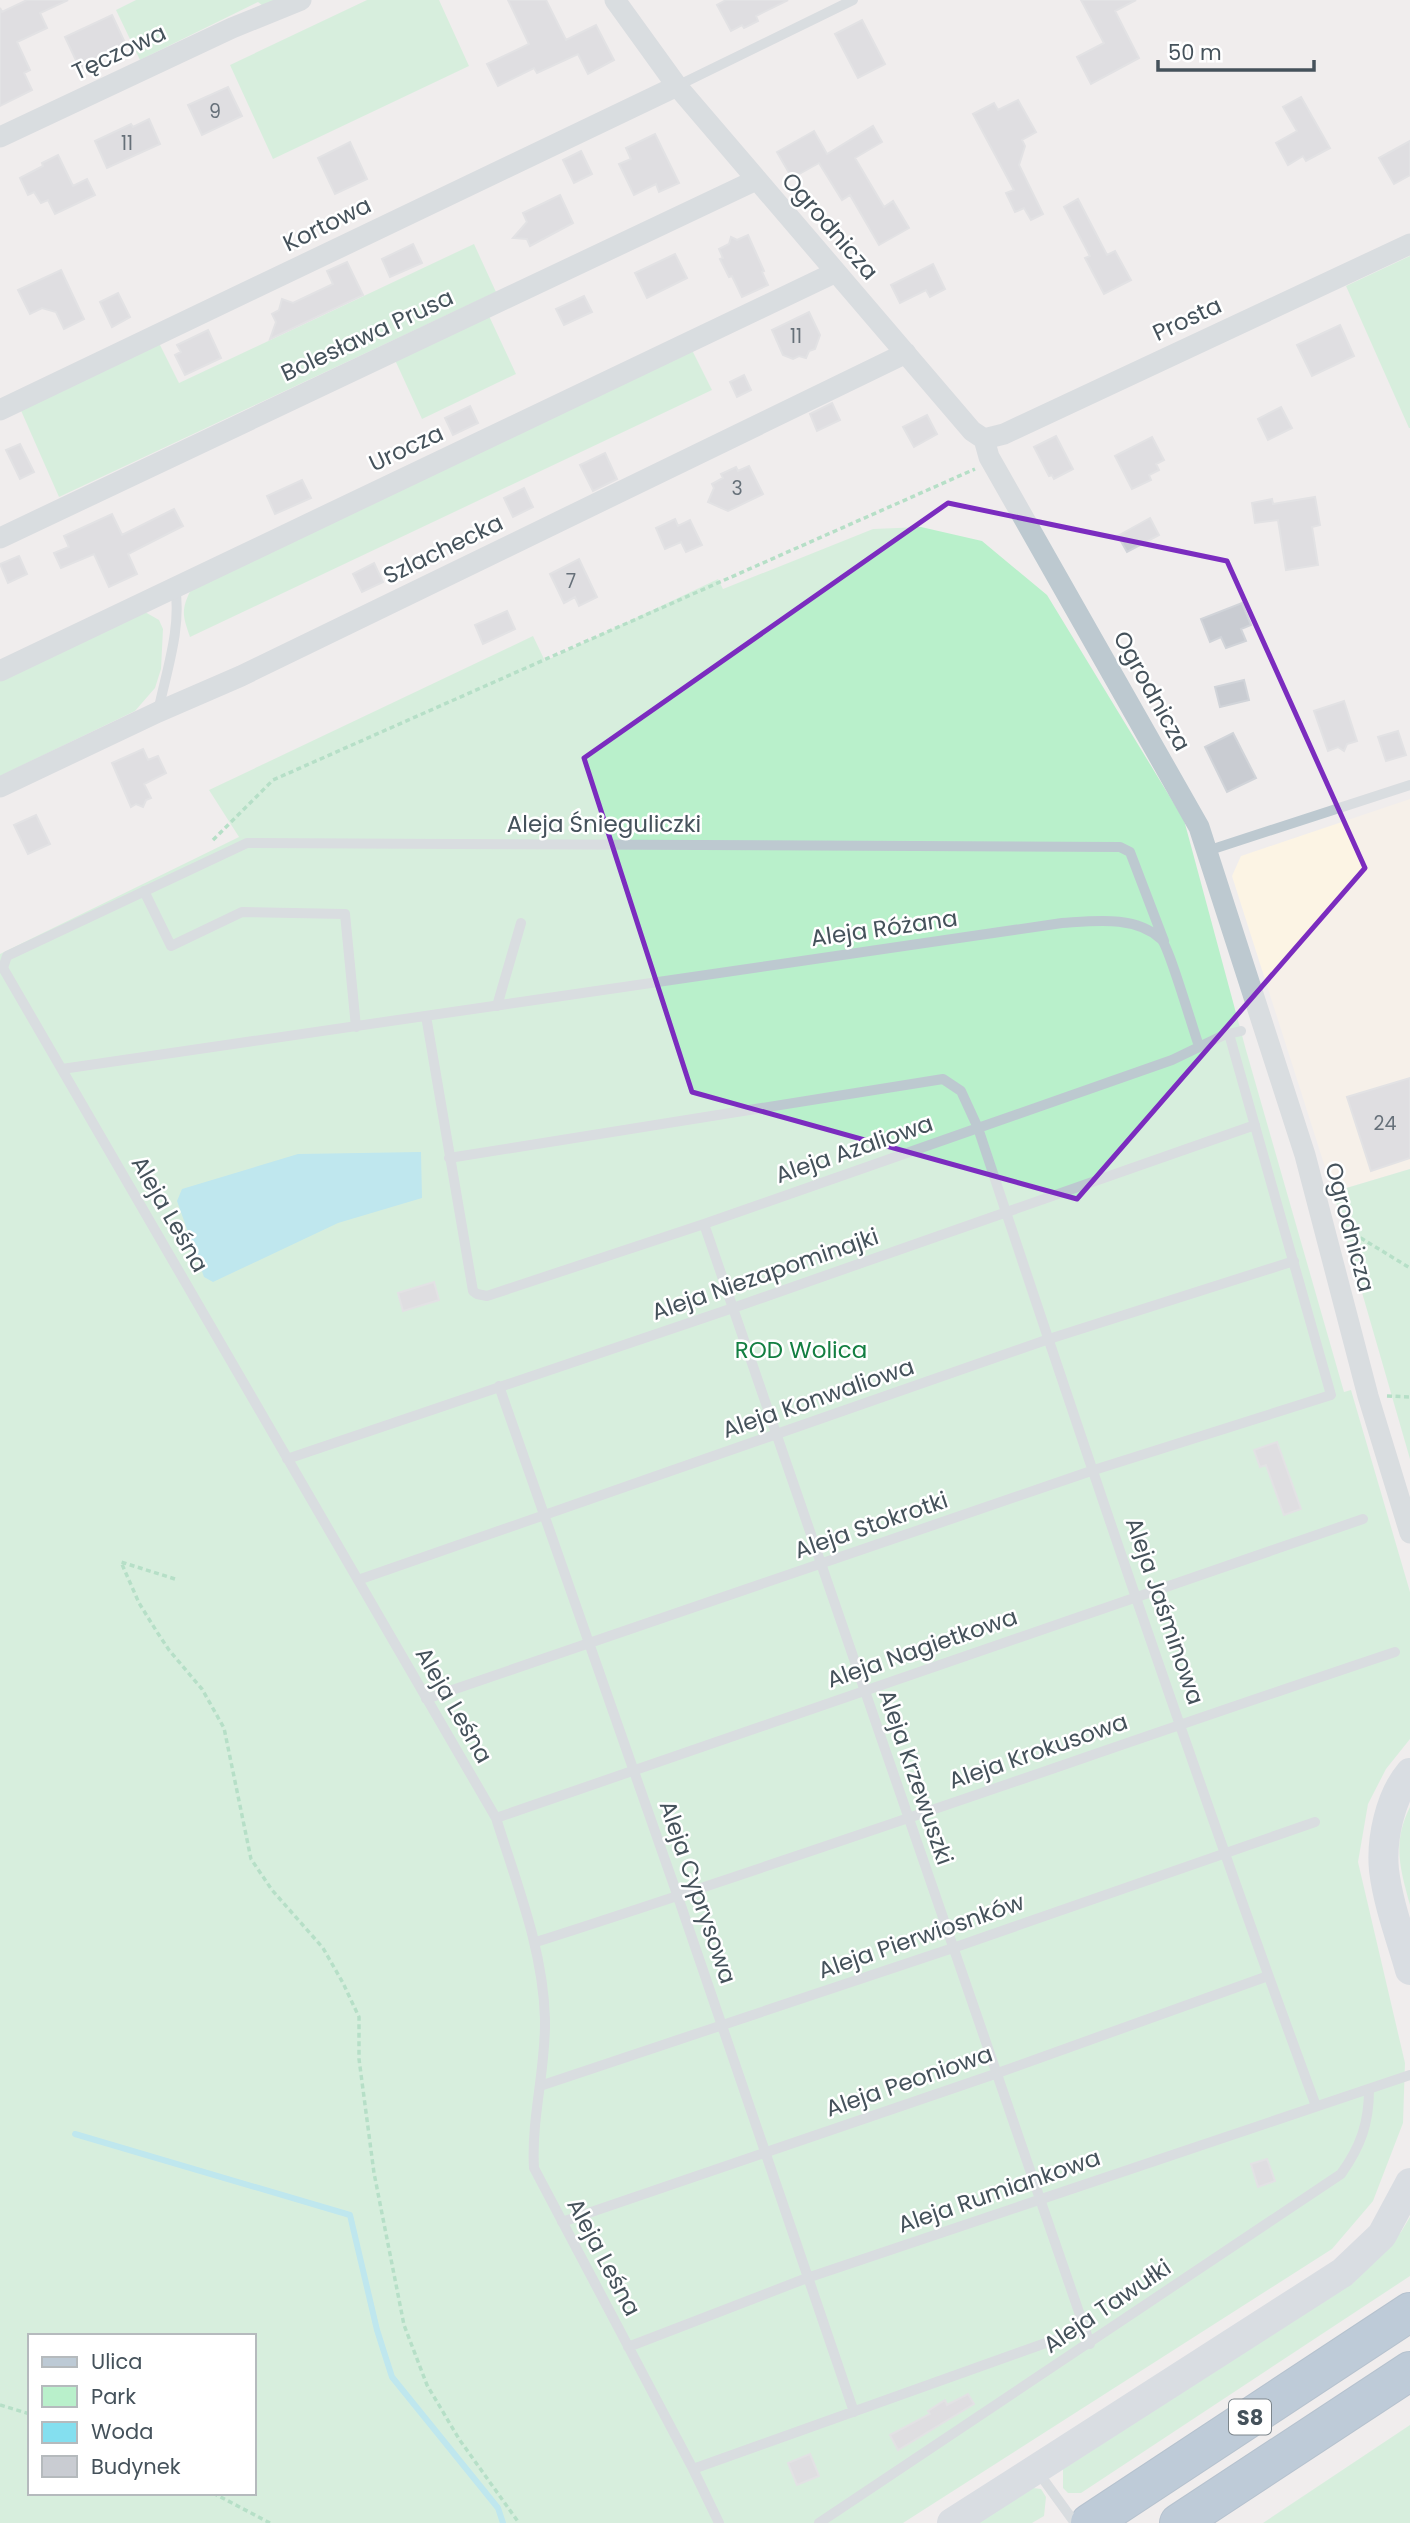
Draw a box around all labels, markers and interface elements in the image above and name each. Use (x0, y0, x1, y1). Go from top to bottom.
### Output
street label: Tęczowa (67, 16, 171, 88)
scale bar (1158, 28, 1314, 72)
text: 50 m (1168, 38, 1222, 67)
house number: 9 (209, 98, 221, 125)
house number: 11 (121, 130, 133, 157)
street label: Ogrodnicza (774, 165, 886, 287)
street label: Kortowa (277, 189, 377, 259)
street label: Bolesława Prusa (276, 281, 458, 389)
street label: Prosta (1147, 289, 1227, 349)
house number: 11 (790, 323, 802, 350)
street label: Urocza (364, 417, 448, 479)
house number: 3 (731, 475, 743, 502)
street label: Szlachecka (378, 506, 508, 592)
house number: 7 (566, 568, 576, 595)
street label: Ogrodnicza (1106, 625, 1198, 757)
street label: Aleja Śnieguliczki (507, 808, 701, 840)
street label: Aleja Różana (809, 902, 959, 954)
street label: Aleja Azaliowa (771, 1107, 937, 1191)
house number: 24 (1374, 1110, 1396, 1137)
street label: Aleja Leśna (124, 1150, 216, 1278)
street label: Ogrodnicza (1317, 1159, 1383, 1295)
street label: Aleja Niezapominajki (647, 1220, 883, 1328)
park label: ROD Wolica (735, 1334, 867, 1366)
street label: Aleja Konwaliowa (718, 1350, 918, 1446)
street label: Aleja Stokrotki (790, 1484, 952, 1566)
street label: Aleja Jaśminowa (1118, 1513, 1212, 1709)
street label: Aleja Nagietkowa (823, 1600, 1021, 1696)
street label: Aleja Leśna (408, 1641, 500, 1769)
street label: Aleja Krzewuszki (871, 1685, 961, 1869)
street label: Aleja Krokusowa (944, 1705, 1132, 1797)
street label: Aleja Cyprysowa (652, 1796, 744, 1988)
street label: Aleja Pierwiosnków (814, 1886, 1028, 1986)
street label: Aleja Peoniowa (821, 2037, 997, 2125)
street label: Aleja Rumiankowa (894, 2141, 1104, 2241)
street label: Aleja Leśna (560, 2192, 648, 2322)
street label: Aleja Tawułki (1037, 2251, 1177, 2361)
legend (28, 2334, 256, 2495)
text: Ulica (91, 2347, 142, 2376)
text: Park (91, 2382, 136, 2411)
road number: S8 (1229, 2400, 1271, 2434)
text: Woda (91, 2417, 153, 2446)
text: Budynek (91, 2452, 181, 2481)

